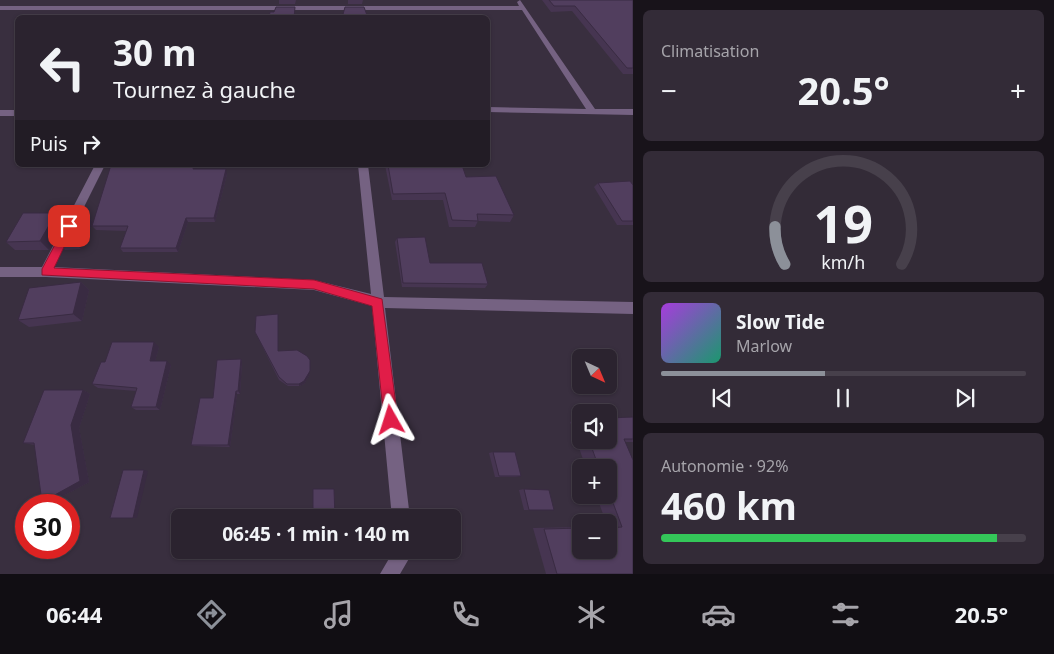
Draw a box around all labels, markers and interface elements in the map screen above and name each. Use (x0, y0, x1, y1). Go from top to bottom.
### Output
text: 30 m (113, 29, 196, 76)
icon: left (30, 35, 95, 100)
text: Climatisation (661, 40, 759, 62)
text: 20.5° (798, 64, 890, 116)
text: − (661, 71, 677, 109)
text: + (1010, 71, 1026, 109)
text: Tournez à gauche (113, 74, 296, 104)
icon: right (77, 130, 105, 158)
text: Puis (30, 131, 67, 157)
text: 19 (814, 187, 873, 258)
pin (48, 205, 90, 247)
icon: arrive (55, 212, 83, 240)
text: km/h (822, 250, 865, 274)
text: Slow Tide (736, 309, 825, 335)
text: Marlow (736, 335, 792, 357)
north arrow (572, 349, 618, 394)
map controls (572, 349, 617, 559)
icon: previous (708, 384, 736, 412)
icon: pause (829, 384, 857, 412)
icon: next (951, 384, 979, 412)
position arrow (364, 393, 416, 445)
button: sound (572, 404, 617, 449)
text: Autonomie · 92% (661, 455, 788, 477)
button: + (572, 459, 617, 504)
text: 460 km (661, 479, 797, 531)
speed limit sign: 30 (15, 494, 80, 559)
button: − (572, 514, 617, 559)
text: 06:45 · 1 min · 140 m (222, 521, 410, 547)
icon: directions (194, 597, 229, 632)
icon: music (321, 597, 356, 632)
icon: phone (448, 597, 483, 632)
icon: climate (574, 597, 609, 632)
icon: car (701, 597, 736, 632)
icon: filters (828, 597, 863, 632)
text: 06:44 (46, 599, 102, 629)
text: 20.5° (955, 599, 1008, 629)

